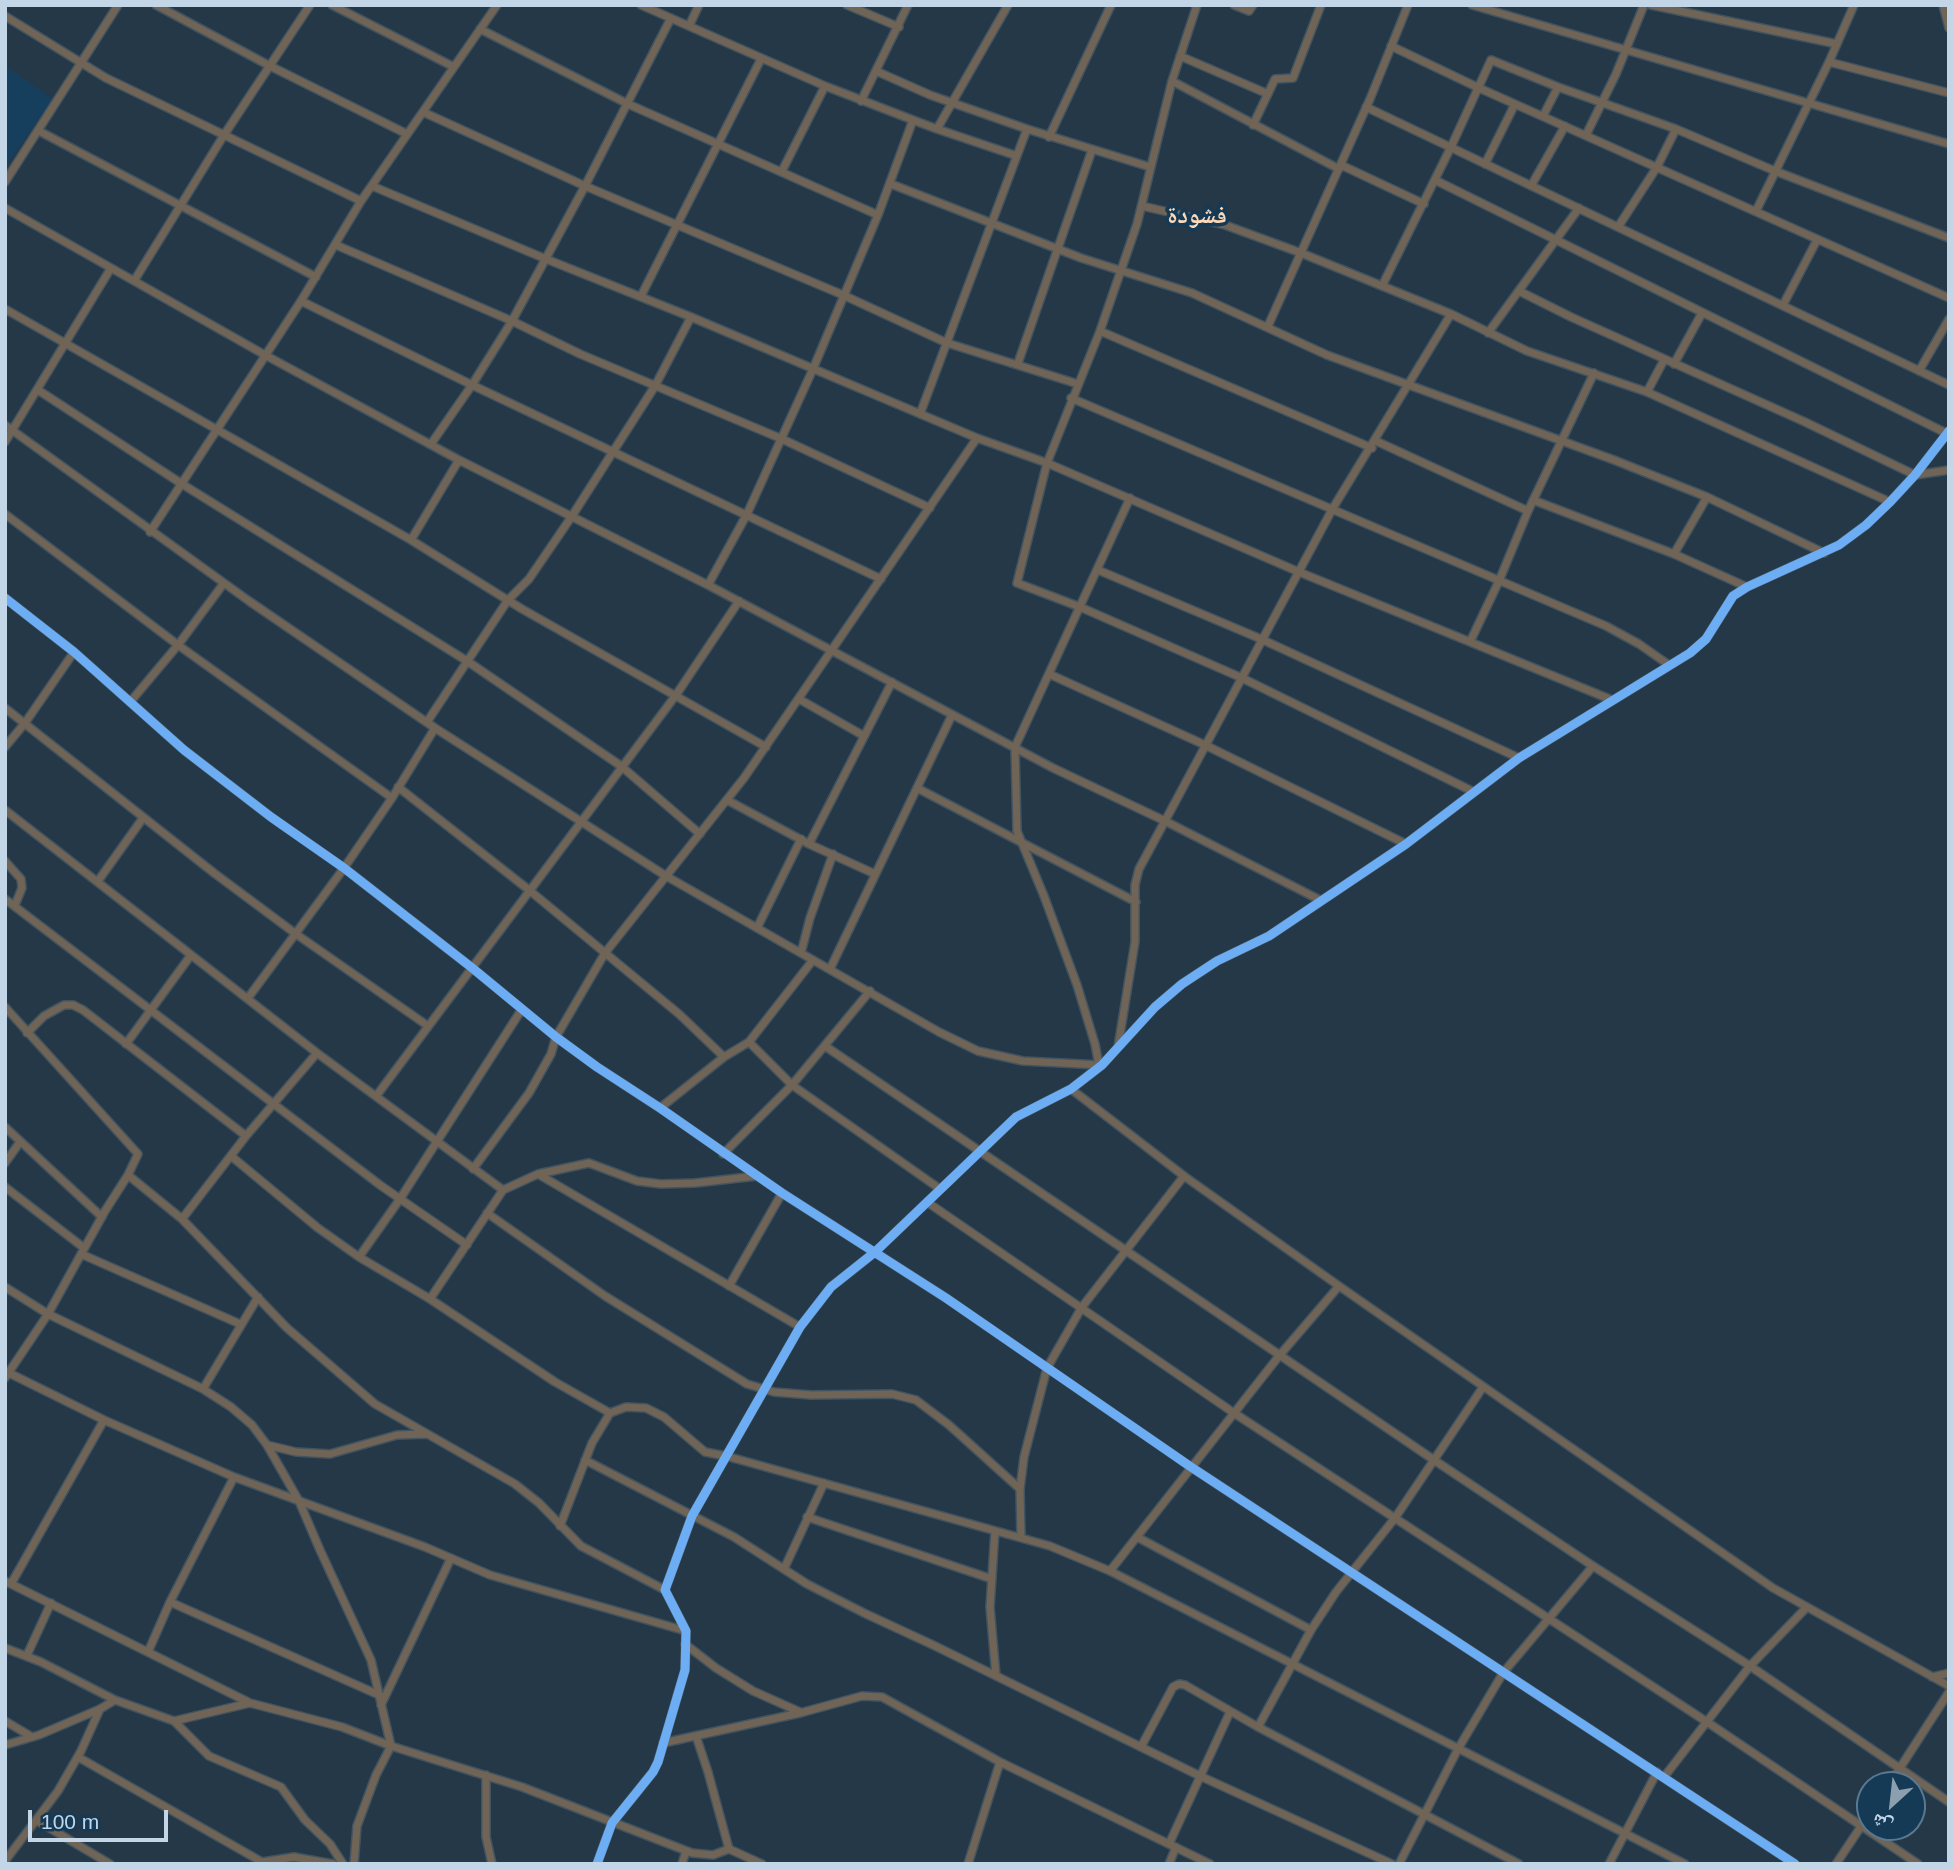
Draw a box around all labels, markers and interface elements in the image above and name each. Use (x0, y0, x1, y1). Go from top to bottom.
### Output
district label: فشودة (1167, 202, 1227, 230)
north arrow (1856, 1771, 1926, 1841)
scale bar (32, 1796, 172, 1840)
text: ش (1868, 1809, 1896, 1837)
text: 100 m (41, 1810, 99, 1833)

